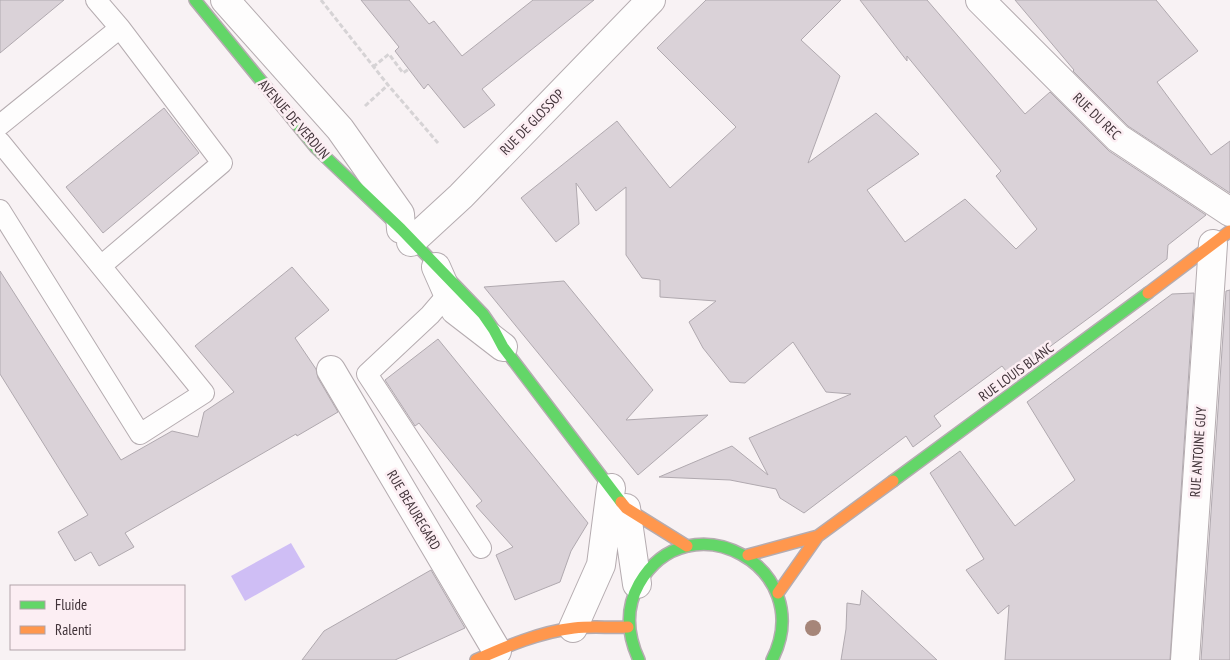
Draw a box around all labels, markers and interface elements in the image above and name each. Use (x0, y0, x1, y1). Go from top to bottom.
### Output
street label: AVENUE DE VERDUN (254, 75, 334, 163)
street label: RUE DE GLOSSOP (496, 85, 568, 159)
street label: RUE DU REC (1069, 89, 1125, 144)
street label: RUE LOUIS BLANC (975, 338, 1057, 405)
street label: RUE ANTOINE GUY (1186, 406, 1210, 498)
street label: RUE BEAUREGARD (383, 467, 445, 553)
legend (10, 585, 185, 650)
text: Fluide (55, 595, 87, 614)
text: Ralenti (55, 620, 92, 639)

